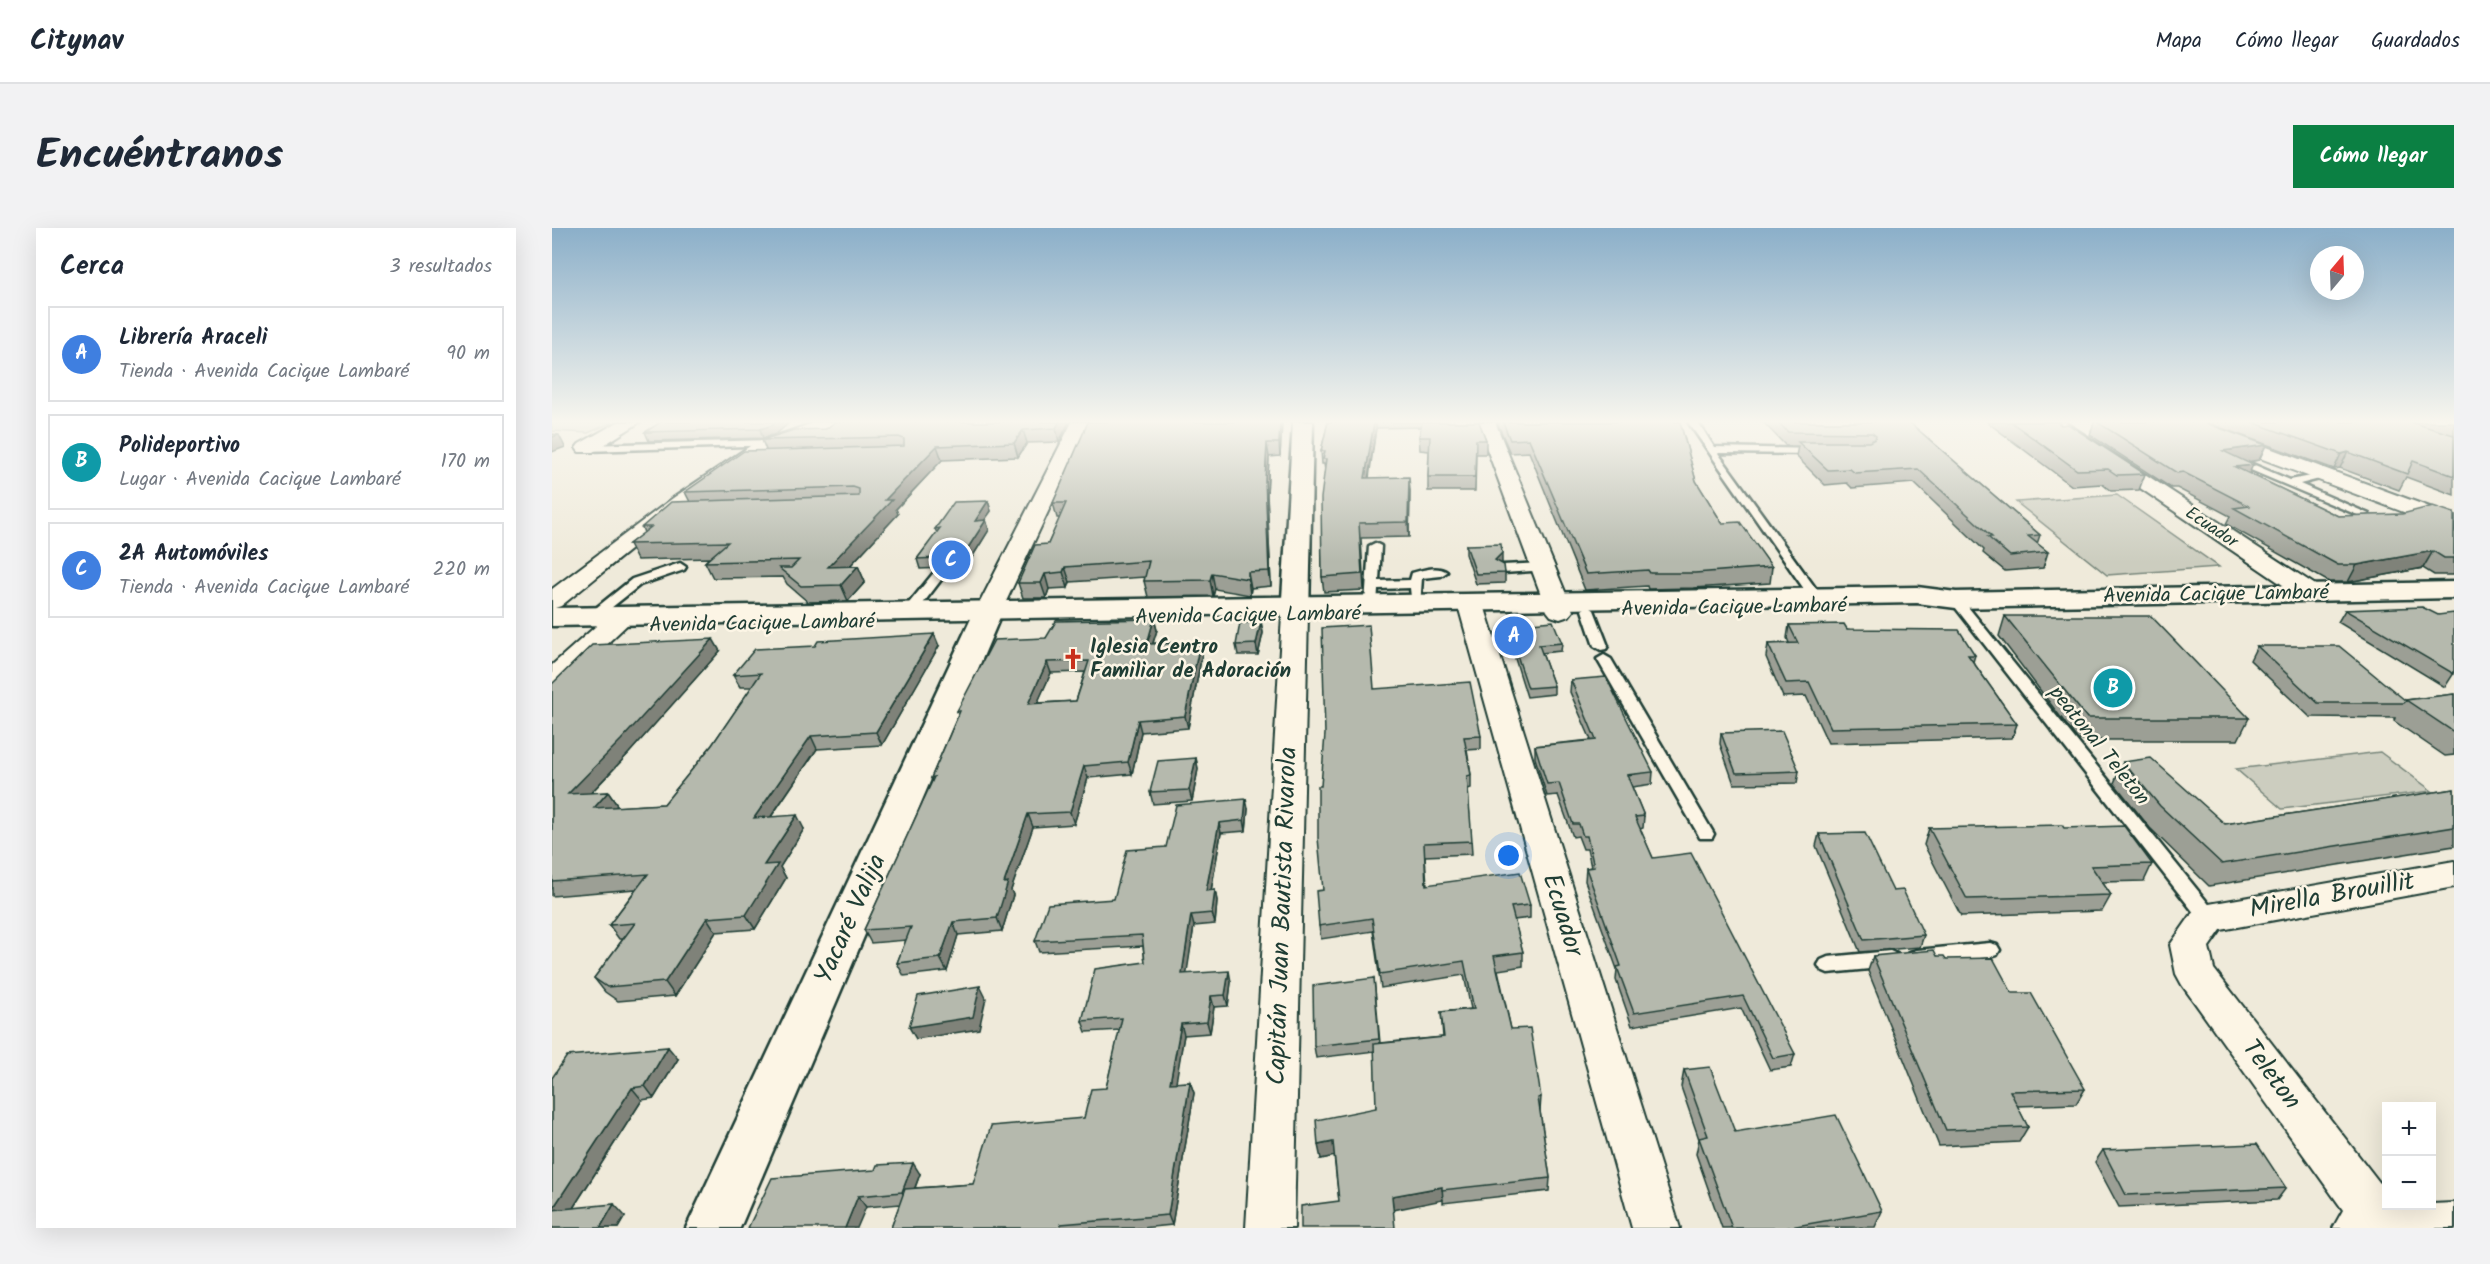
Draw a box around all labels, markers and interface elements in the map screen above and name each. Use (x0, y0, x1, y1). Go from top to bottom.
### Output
text: Citynav (30, 19, 123, 64)
text: Mapa (2155, 25, 2202, 58)
text: Cómo llegar (2235, 25, 2338, 58)
text: Guardados (2371, 25, 2460, 58)
text: Encuéntranos (36, 123, 283, 190)
button: Cómo llegar (2293, 125, 2454, 188)
text: Cerca (60, 246, 124, 288)
north arrow (2310, 246, 2364, 300)
text: 3 resultados (389, 251, 492, 283)
text: Librería Araceli (119, 321, 267, 356)
text: A (75, 338, 88, 370)
text: 90 m (446, 338, 490, 370)
text: Tienda · Avenida Cacique Lambaré (119, 356, 409, 388)
text: Polideportivo (119, 429, 240, 464)
text: B (75, 446, 88, 478)
text: 170 m (441, 446, 490, 478)
text: Lugar · Avenida Cacique Lambaré (119, 464, 401, 496)
street label: Ecuador (2179, 500, 2244, 557)
text: 2A Automóviles (119, 537, 269, 572)
pin: C (932, 538, 970, 582)
text: C (75, 554, 88, 586)
text: 220 m (433, 554, 490, 586)
text: Tienda · Avenida Cacique Lambaré (119, 572, 409, 604)
street label: Avenida Cacique Lambaré (2103, 577, 2330, 613)
street label: Avenida Cacique Lambaré (1621, 590, 1848, 626)
street label: Avenida Cacique Lambaré (1135, 598, 1362, 634)
street label: Avenida Cacique Lambaré (649, 606, 876, 642)
pin: A (1494, 614, 1534, 658)
place label: Iglesia Centro Familiar de Adoración (1090, 631, 1291, 688)
church icon: Iglesia Centro Familiar de Adoración (1061, 647, 1085, 671)
pin: B (2094, 666, 2132, 710)
street label: peatonal Teleton (2040, 678, 2158, 813)
street label: Capitán Juan Bautista Rivarola (1256, 746, 1310, 1086)
your location (1494, 841, 1523, 870)
street label: Yacaré Valija (804, 847, 898, 991)
street label: Mirella Brouillit (2246, 861, 2419, 931)
street label: Ecuador (1530, 868, 1595, 963)
street label: Teleton (2230, 1031, 2312, 1119)
map controls (2382, 1102, 2436, 1210)
button: + (2382, 1102, 2436, 1156)
button: − (2382, 1156, 2436, 1210)

